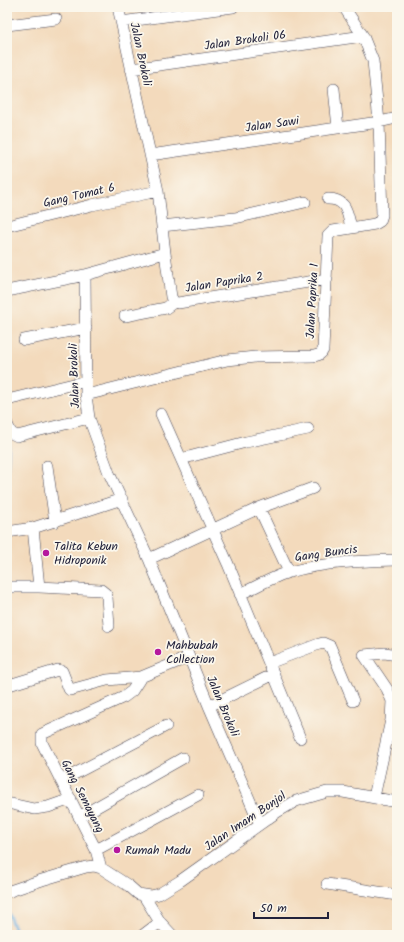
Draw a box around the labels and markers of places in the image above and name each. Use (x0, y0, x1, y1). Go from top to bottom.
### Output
place label: Talita Kebun Hidroponik (54, 537, 118, 570)
marker: Talita Kebun Hidroponik (41, 548, 51, 558)
place label: Mahbubah Collection (166, 636, 218, 669)
marker: Mahbubah Collection (153, 647, 163, 657)
place label: Rumah Madu (125, 841, 191, 860)
marker: Rumah Madu (112, 845, 122, 855)

